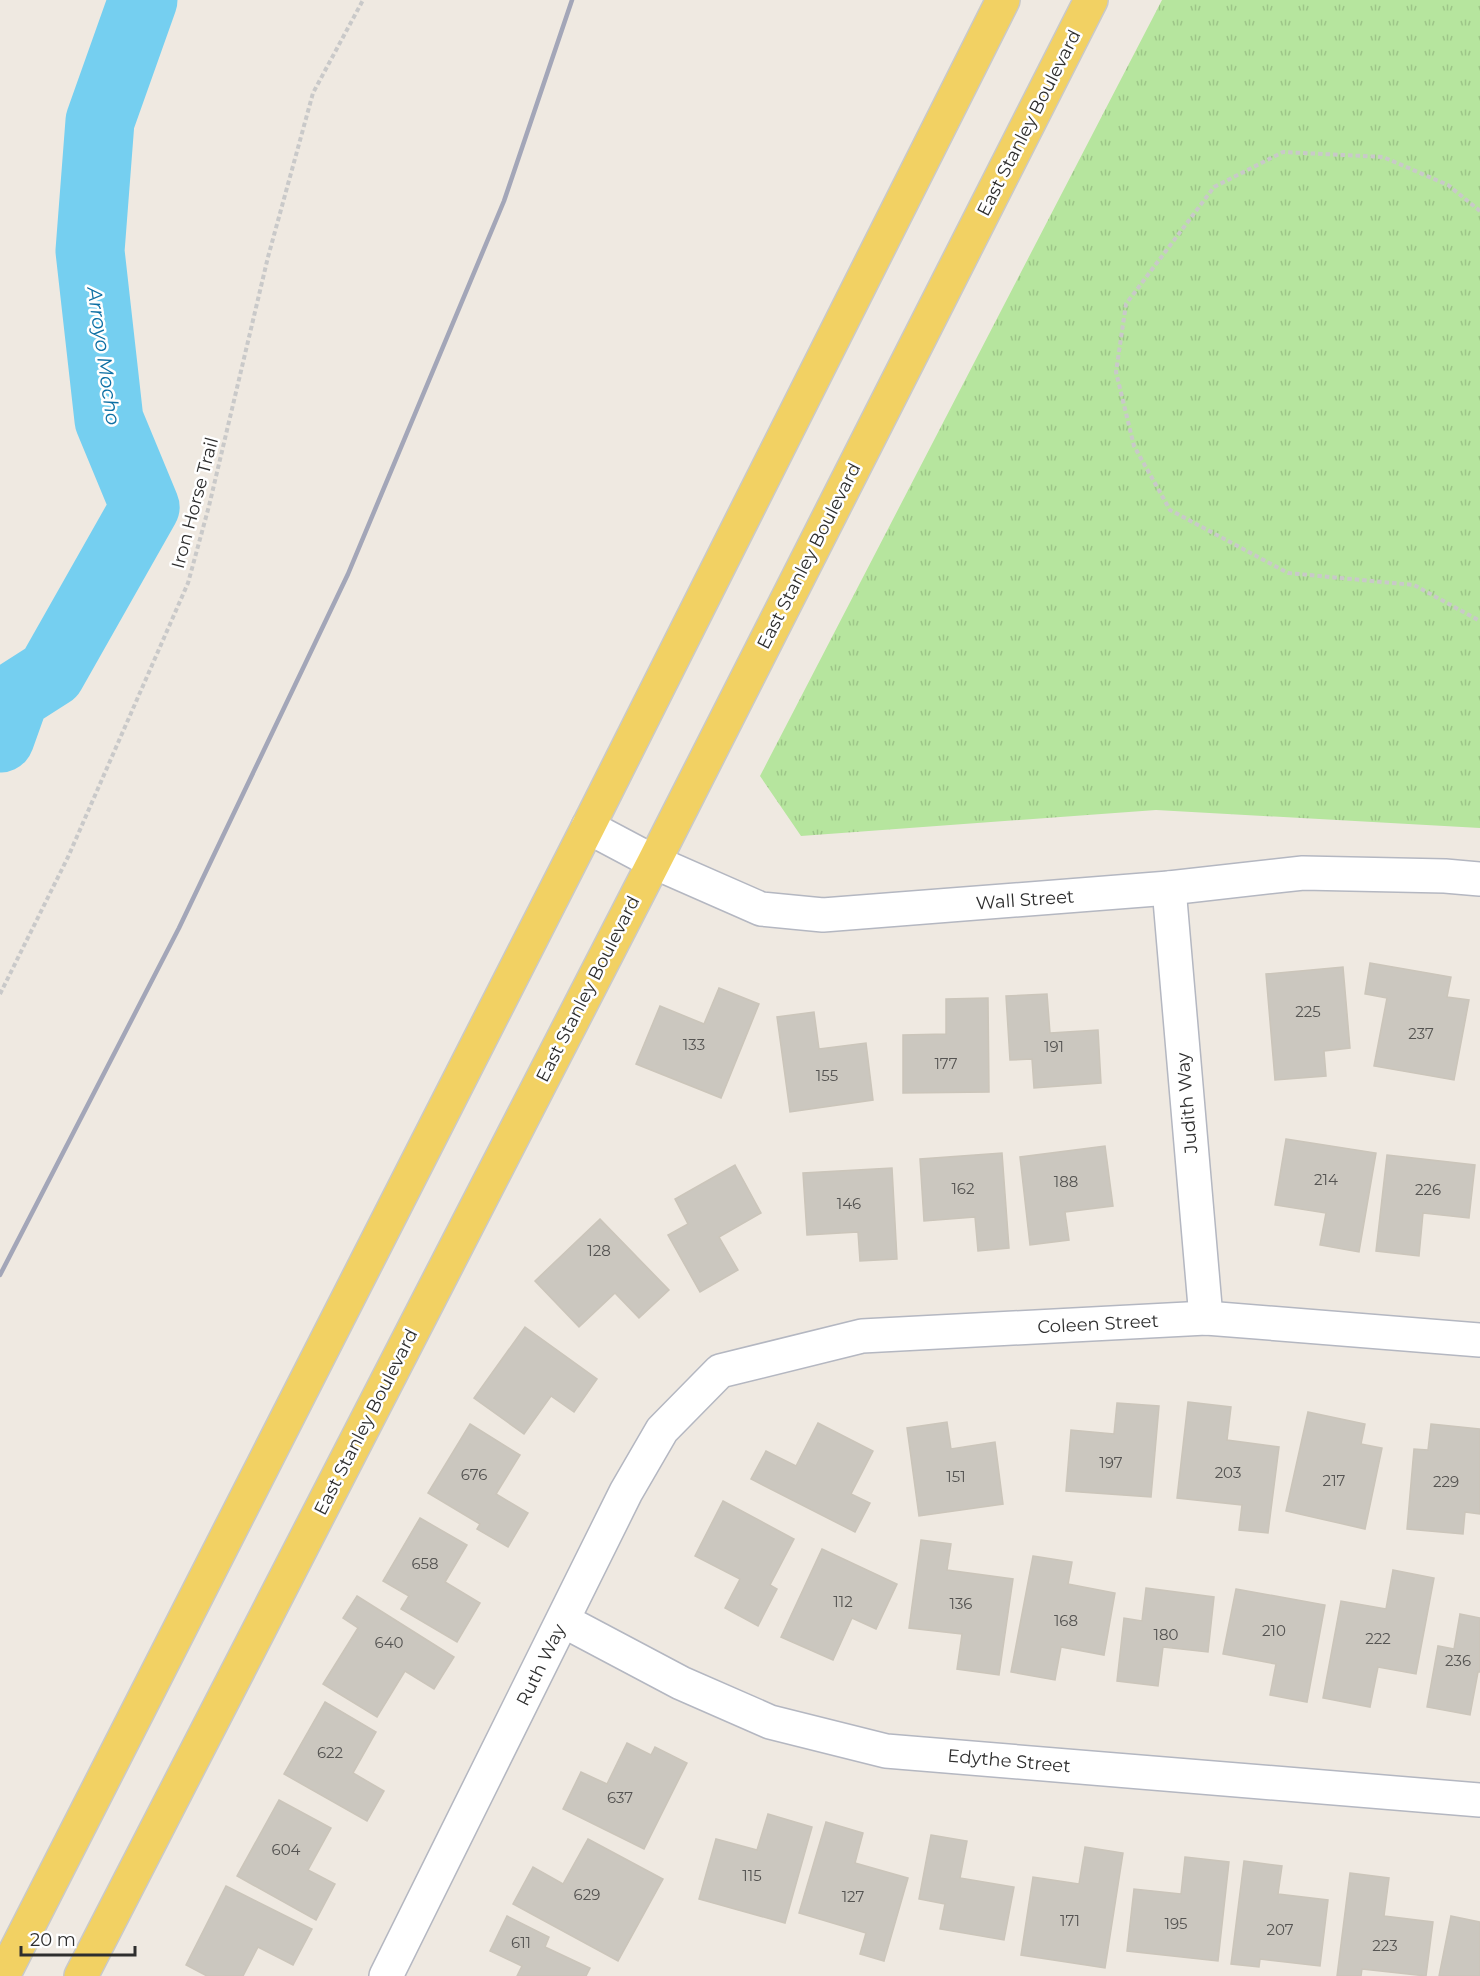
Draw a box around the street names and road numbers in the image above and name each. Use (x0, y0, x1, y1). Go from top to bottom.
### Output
street label: East Stanley Boulevard (972, 26, 1086, 220)
street label: Iron Horse Trail (167, 435, 223, 571)
street label: East Stanley Boulevard (752, 459, 866, 653)
street label: Wall Street (975, 886, 1075, 914)
street label: East Stanley Boulevard (531, 892, 645, 1086)
street label: Judith Way (1172, 1051, 1202, 1155)
street label: Coleen Street (1037, 1310, 1159, 1338)
street label: East Stanley Boulevard (309, 1325, 423, 1519)
street label: Ruth Way (512, 1620, 570, 1710)
street label: Edythe Street (947, 1745, 1071, 1777)

